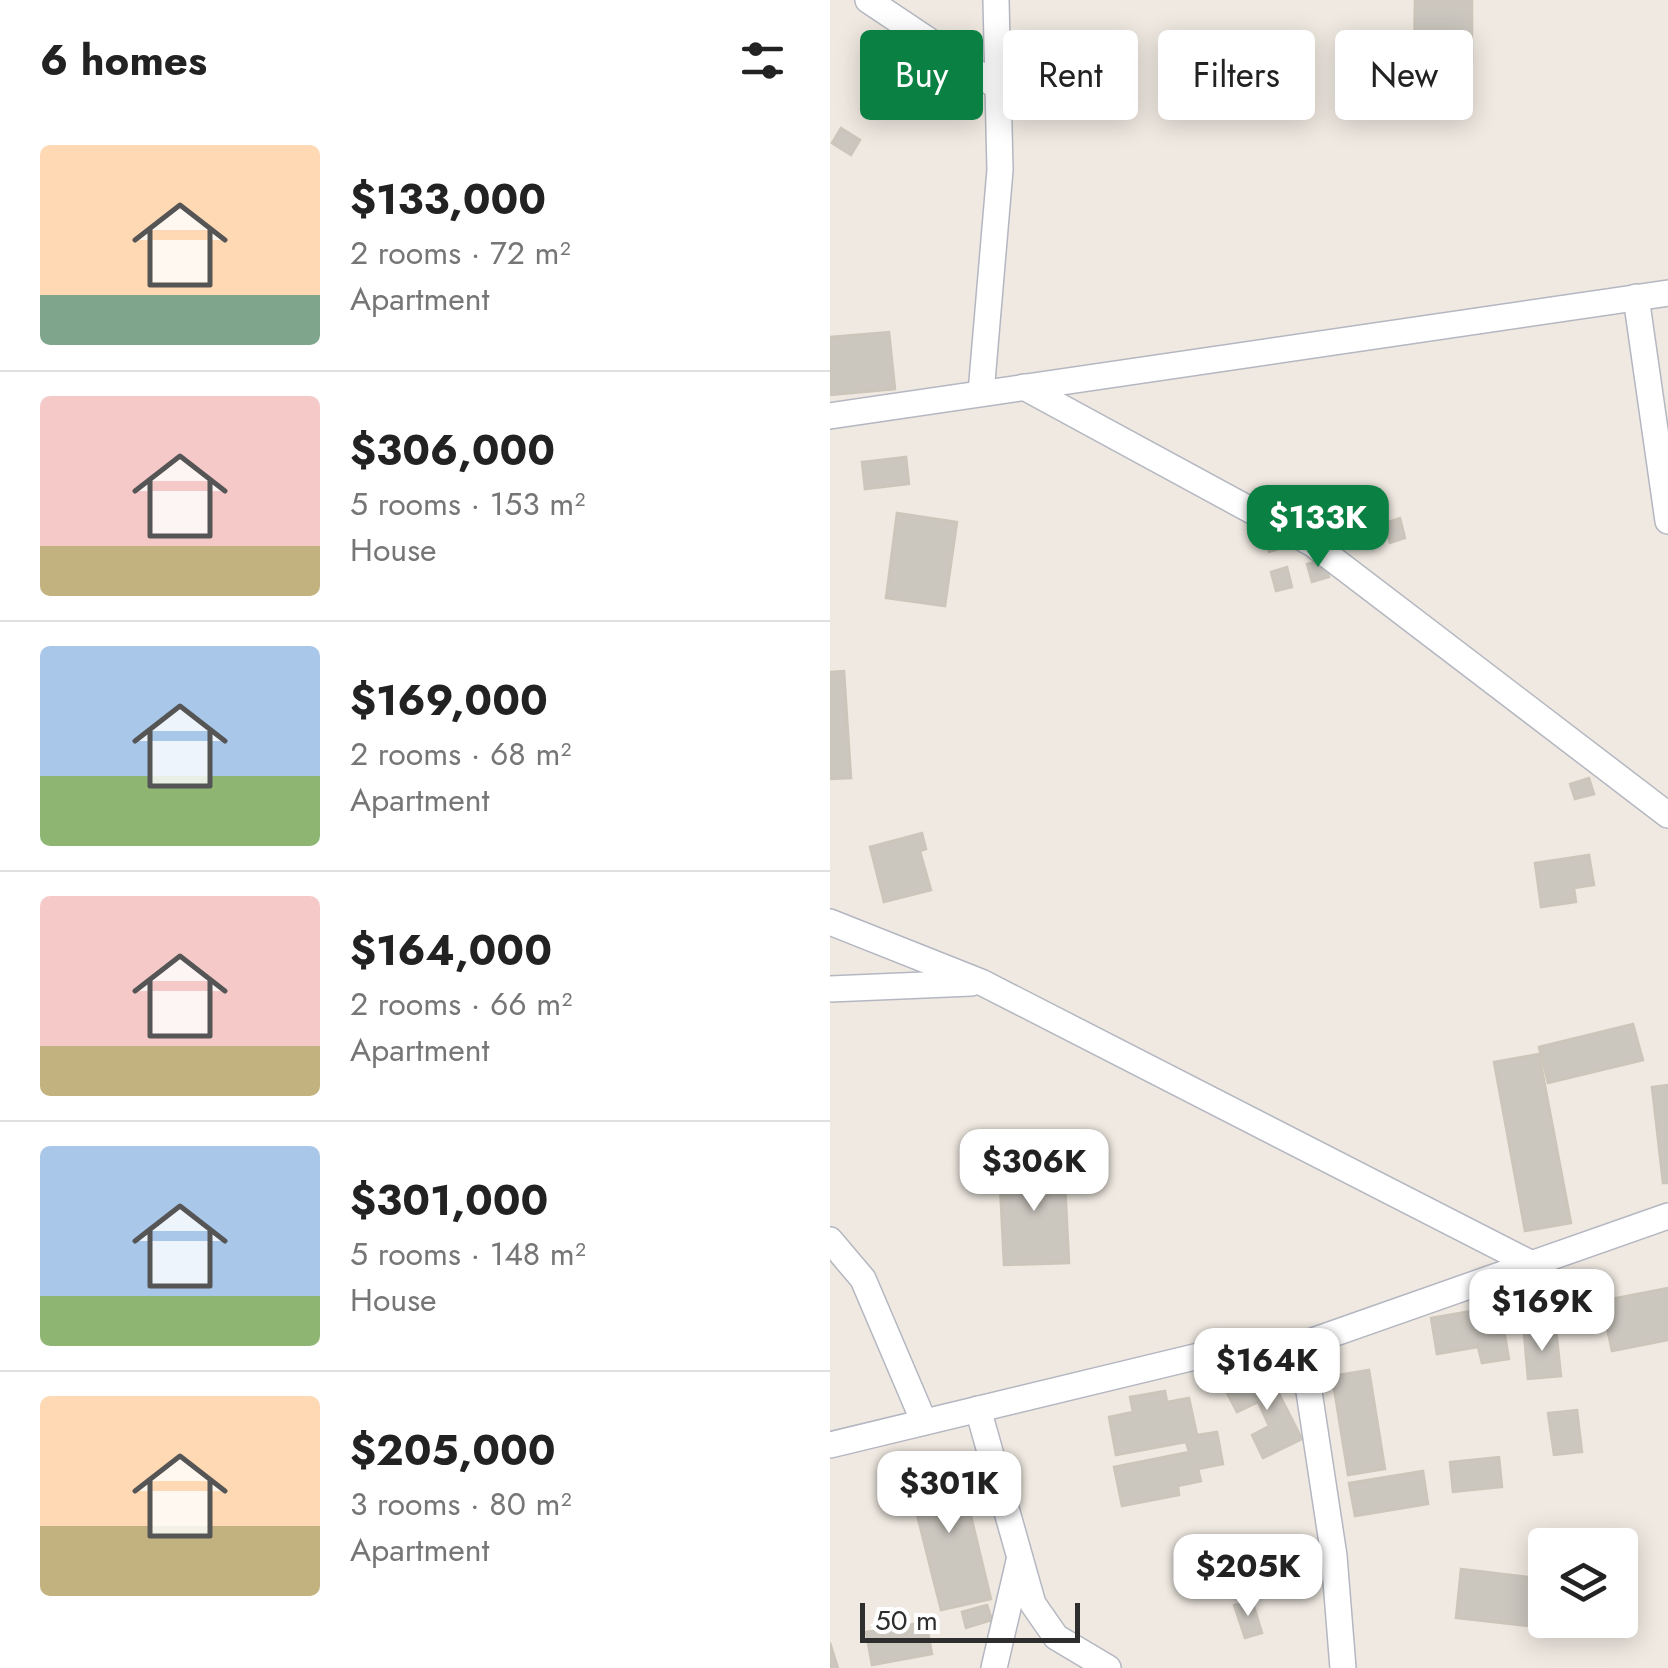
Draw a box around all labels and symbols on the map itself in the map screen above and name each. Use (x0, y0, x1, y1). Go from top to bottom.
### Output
pin: $133K (1248, 485, 1388, 570)
pin: $306K (964, 1129, 1104, 1214)
pin: $169K (1472, 1269, 1612, 1354)
pin: $164K (1197, 1328, 1337, 1413)
pin: $301K (879, 1451, 1019, 1536)
pin: $205K (1178, 1534, 1318, 1619)
scale bar (860, 1598, 1080, 1642)

